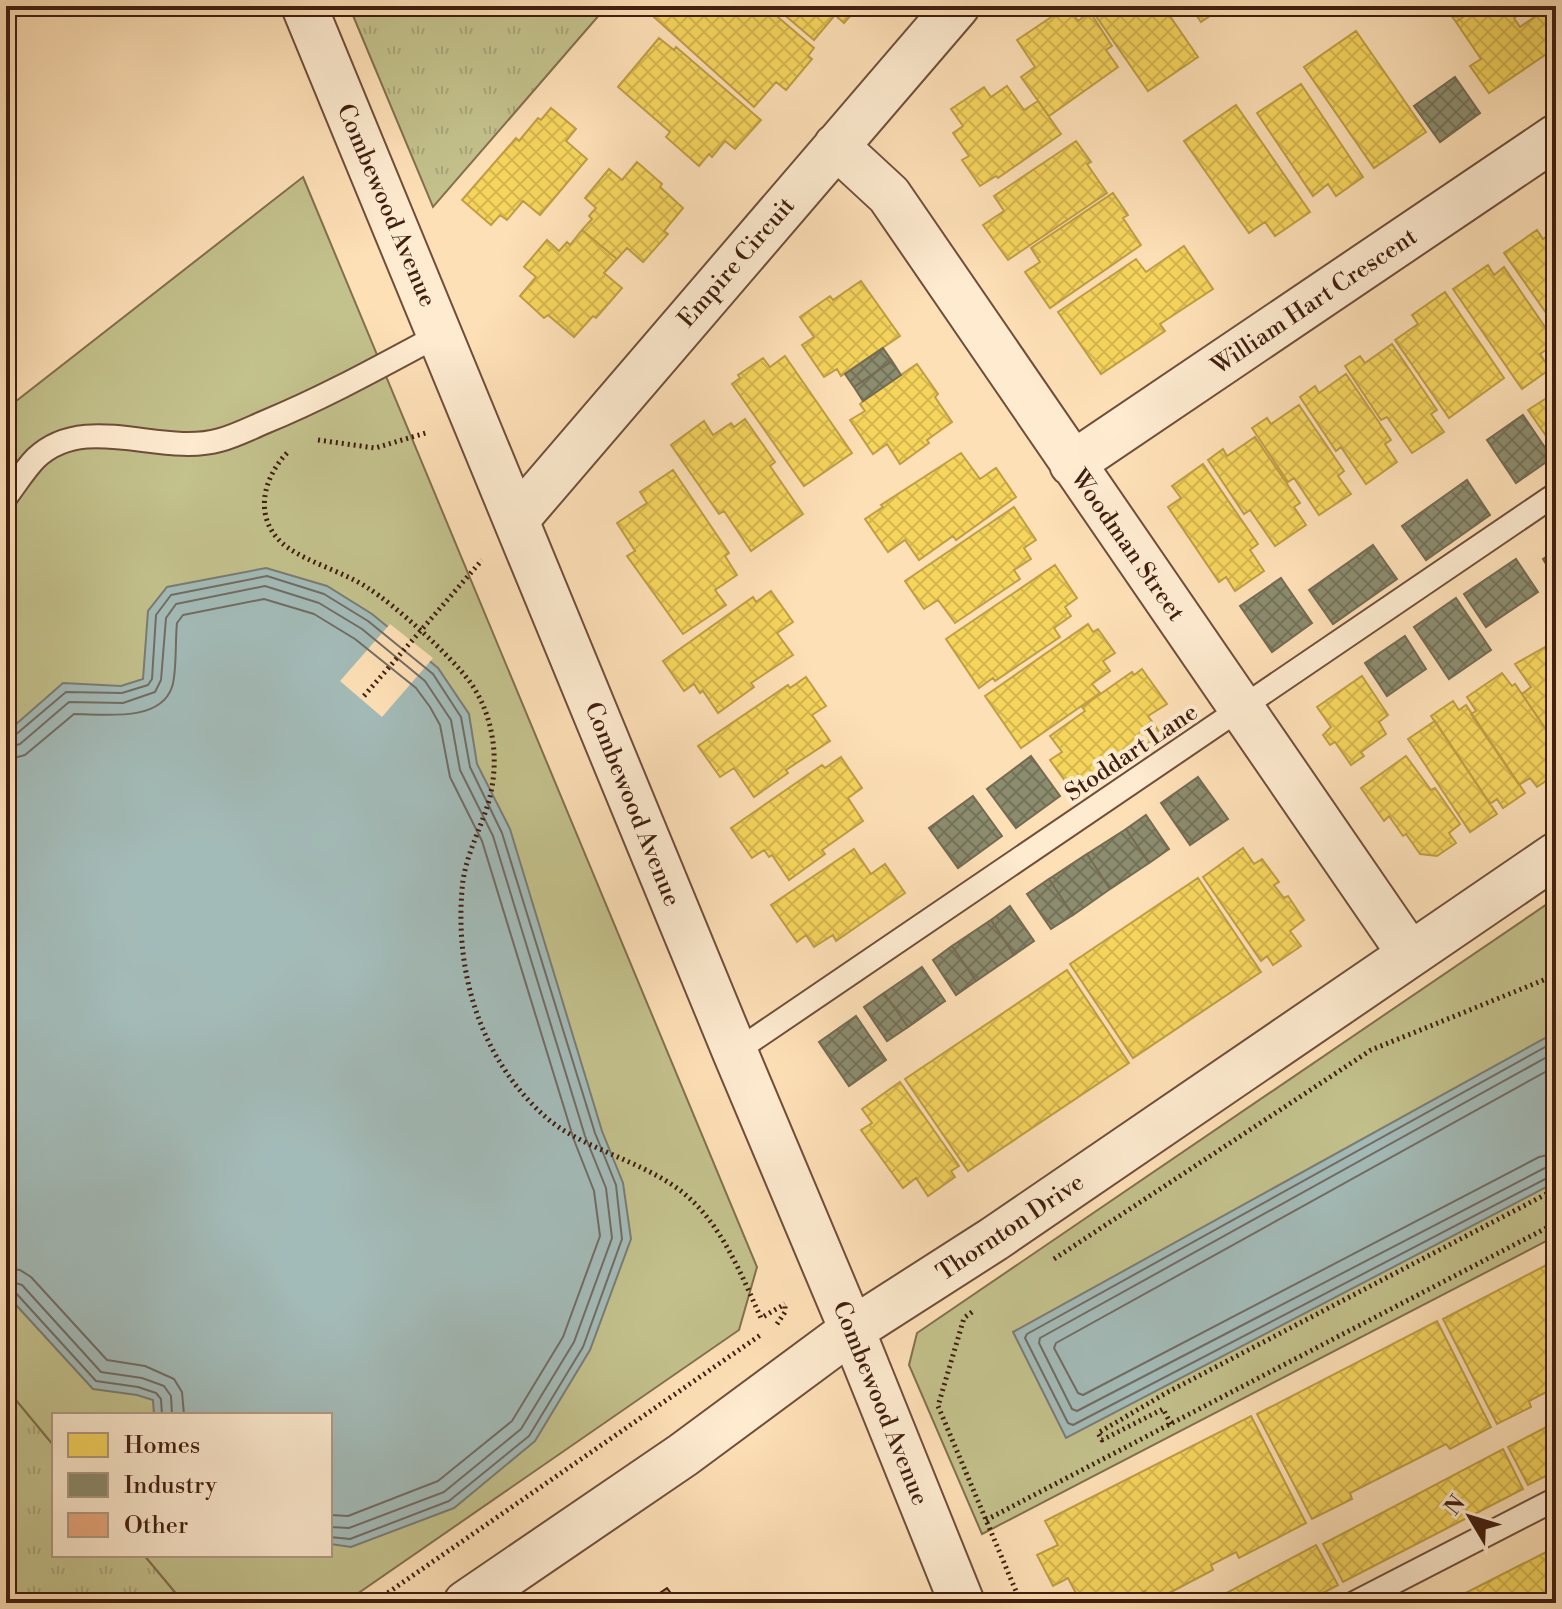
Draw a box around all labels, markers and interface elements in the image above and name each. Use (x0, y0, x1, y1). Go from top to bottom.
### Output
street label: Combewood Avenue (330, 99, 442, 311)
street label: Empire Circuit (672, 191, 802, 334)
street label: William Hart Crescent (1205, 222, 1423, 382)
street label: Woodman Street (1063, 463, 1191, 628)
street label: Stoddart Lane (1059, 697, 1204, 808)
street label: Combewood Avenue (577, 698, 687, 911)
street label: Thornton Drive (931, 1167, 1090, 1288)
street label: Combewood Avenue (825, 1297, 935, 1510)
legend (52, 1413, 332, 1557)
text: Homes (124, 1431, 200, 1461)
text: Industry (124, 1471, 217, 1501)
north arrow (1430, 1477, 1510, 1557)
text: N (1439, 1490, 1472, 1521)
text: Other (124, 1511, 188, 1541)

